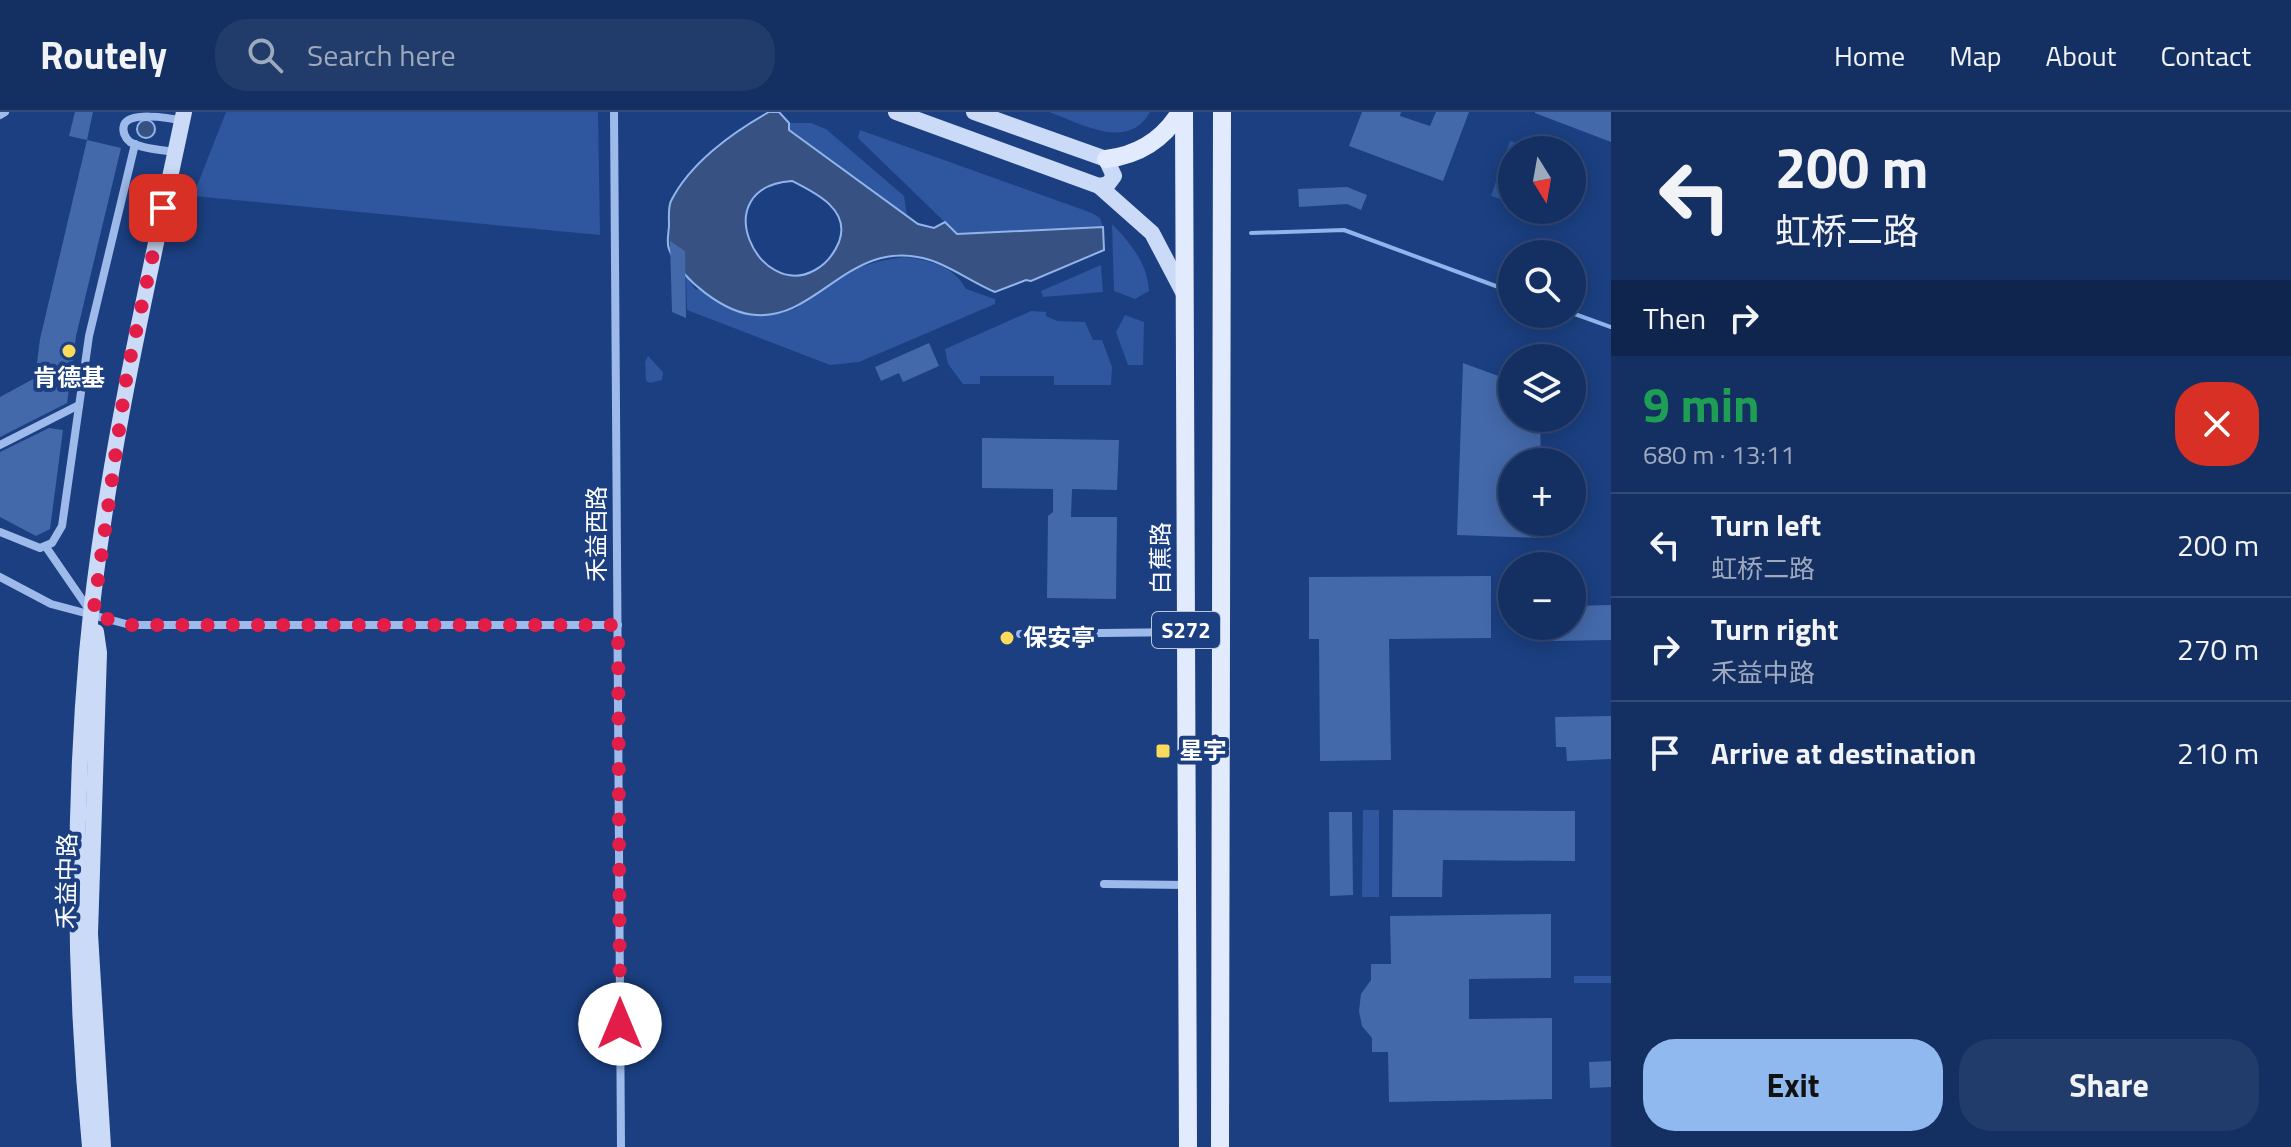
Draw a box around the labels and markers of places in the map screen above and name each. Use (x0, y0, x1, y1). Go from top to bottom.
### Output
pin (129, 174, 197, 242)
marker: 肯德基 (60, 342, 78, 360)
place label: 肯德基 (33, 359, 105, 395)
place label: 保安亭 (1023, 619, 1095, 655)
marker: 保安亭 (998, 629, 1016, 647)
place label: 星宇 (1179, 732, 1227, 768)
marker: 星宇 (1154, 742, 1172, 760)

